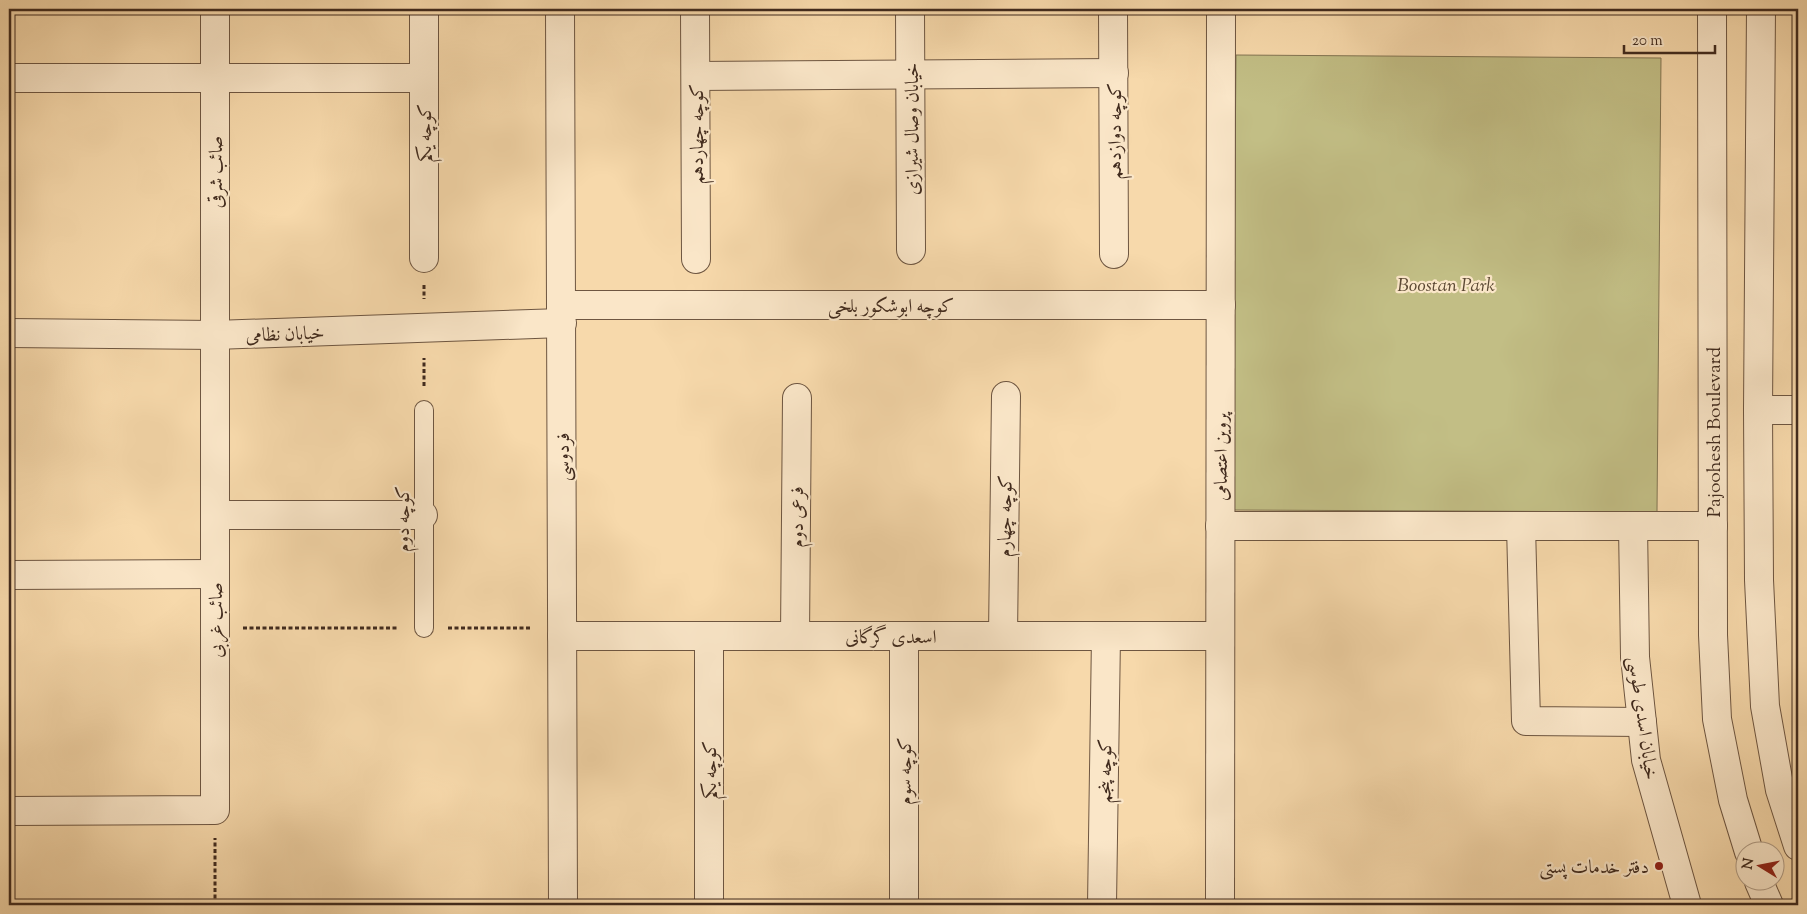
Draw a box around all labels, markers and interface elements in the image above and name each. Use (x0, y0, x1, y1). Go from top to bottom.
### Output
scale bar (1624, 22, 1716, 54)
text: 20 m (1632, 31, 1663, 52)
street label: خیابان وصال شیرازی (900, 63, 927, 195)
street label: کوچه دوازدهم (1103, 83, 1133, 179)
street label: کوچه چهاردهم (685, 84, 715, 184)
street label: کوچه یکم (413, 104, 442, 162)
street label: صائب شرقی (204, 136, 231, 208)
park label: Boostan Park (1397, 273, 1495, 300)
street label: کوچه ابوشکور بلخی (828, 294, 954, 321)
street label: خیابان نظامی (245, 321, 325, 350)
street label: Pajoohesh Boulevard (1702, 346, 1729, 517)
street label: پروین اعتصامی (1209, 411, 1236, 501)
street label: فردوسی (551, 433, 578, 481)
street label: کوچه چهارم (992, 475, 1022, 557)
street label: کوچه دوم (391, 486, 419, 552)
street label: فرعی دوم (785, 486, 813, 548)
street label: صائب غربی (204, 582, 231, 658)
street label: اسعدی گرگانی (845, 624, 937, 652)
street label: خیابان اسدی طوسی (1619, 655, 1664, 782)
street label: کوچه سوم (893, 737, 921, 805)
street label: کوچه پنجم (1092, 738, 1124, 804)
street label: کوچه یکم (698, 741, 727, 799)
north arrow (1734, 842, 1784, 892)
place label: دفتر خدمات پستی (1539, 855, 1649, 882)
text: N (1738, 857, 1760, 871)
marker: دفتر خدمات پستی (1653, 860, 1665, 872)

